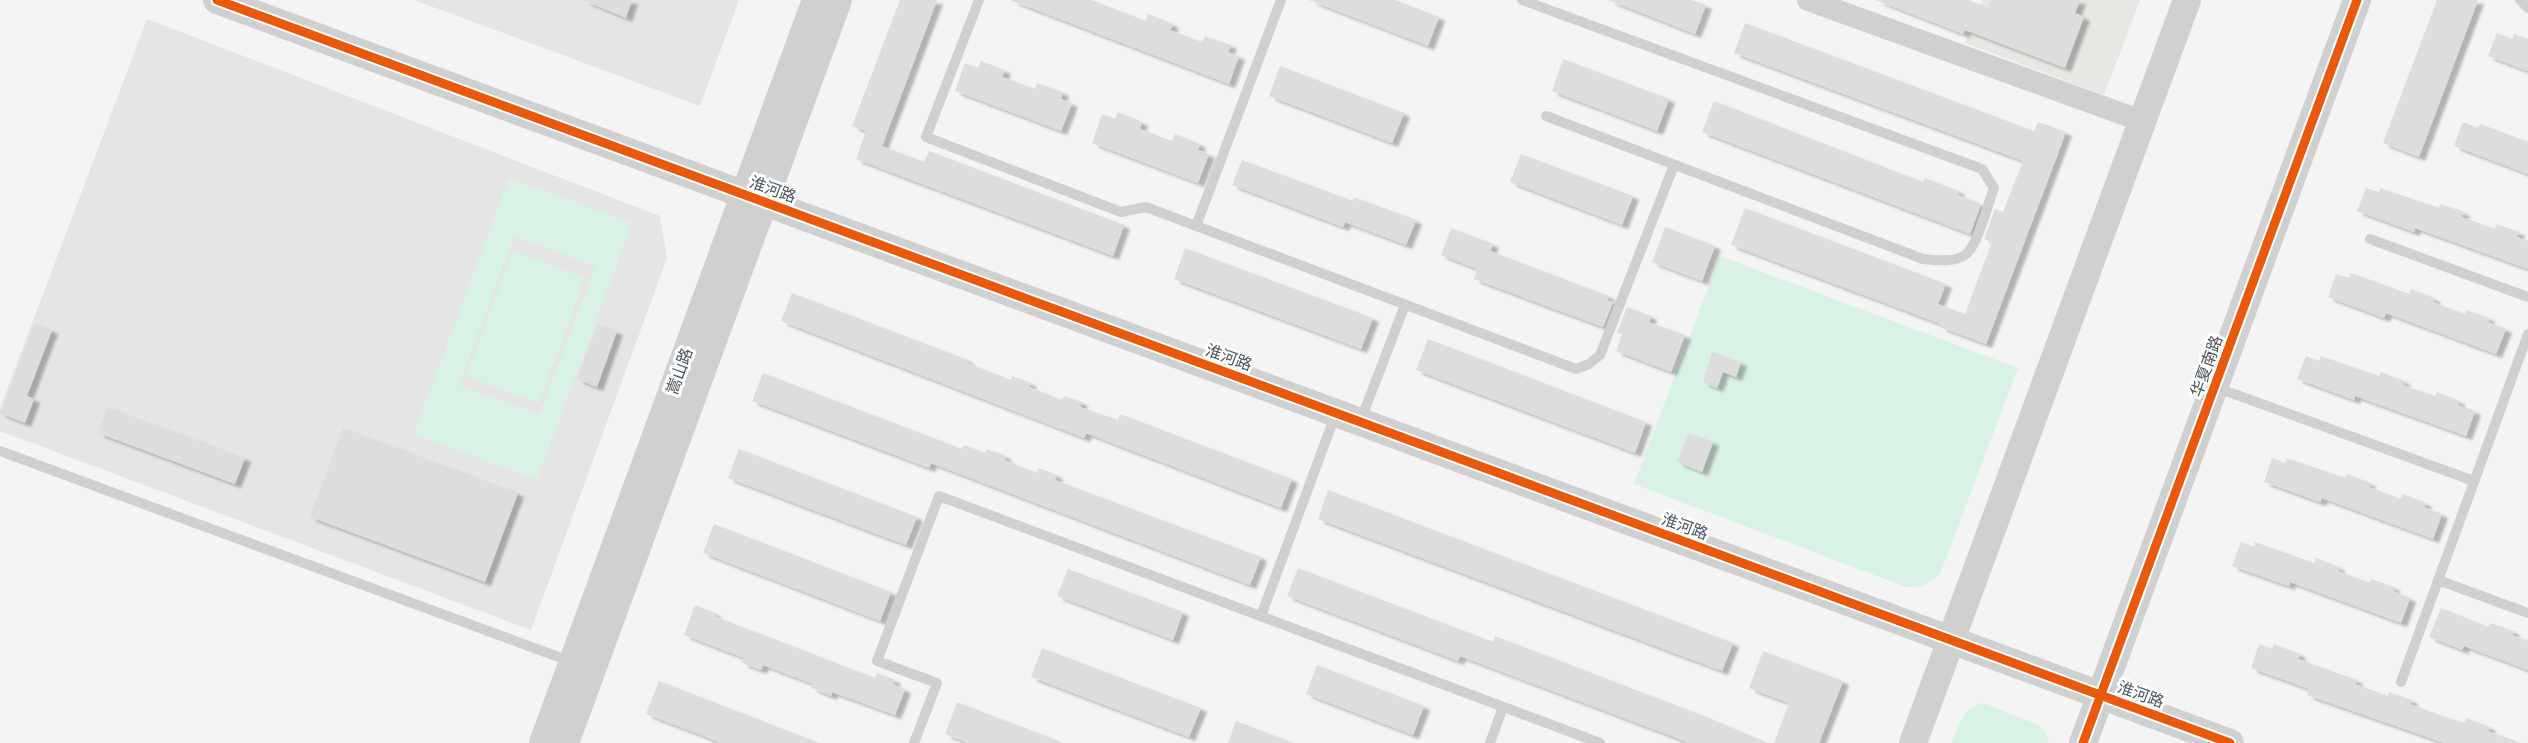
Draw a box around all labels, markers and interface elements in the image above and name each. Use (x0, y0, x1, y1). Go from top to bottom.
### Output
street label: 淮河路 (747, 172, 799, 207)
street label: 华夏南路 (2187, 333, 2226, 399)
street label: 淮河路 (1203, 340, 1255, 375)
street label: 嵩山路 (662, 345, 697, 397)
street label: 淮河路 (1659, 509, 1711, 544)
street label: 淮河路 (2115, 677, 2167, 712)

